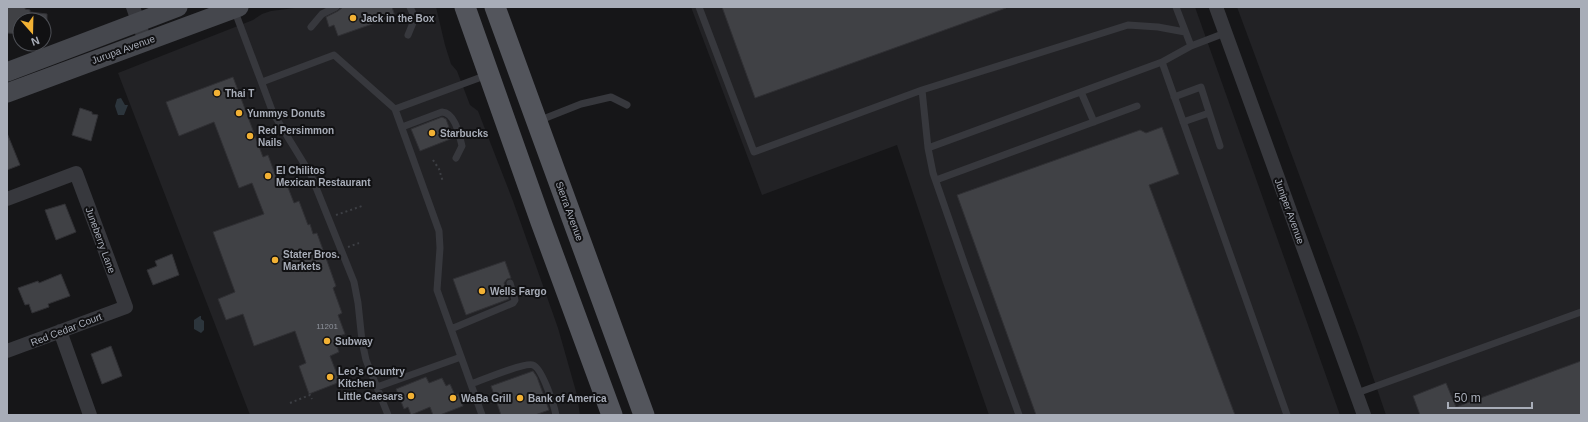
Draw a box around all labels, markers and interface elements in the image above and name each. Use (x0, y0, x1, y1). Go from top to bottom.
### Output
north arrow (12, 12, 52, 52)
marker: Jack in the Box (348, 13, 358, 23)
place label: Jack in the Box (361, 13, 435, 24)
street label: Jurupa Avenue (90, 33, 157, 66)
text: N (30, 34, 41, 48)
marker: Thai T (212, 88, 222, 98)
place label: Thai T (225, 88, 254, 99)
marker: Yummys Donuts (234, 108, 244, 118)
place label: Yummys Donuts (247, 108, 326, 119)
place label: Red Persimmon Nails (258, 125, 334, 148)
marker: Starbucks (427, 128, 437, 138)
place label: Starbucks (440, 128, 489, 139)
marker: Red Persimmon Nails (245, 131, 255, 141)
place label: El Chilitos Mexican Restaurant (276, 165, 371, 188)
marker: El Chilitos Mexican Restaurant (263, 171, 273, 181)
street label: Juniper Avenue (1273, 177, 1307, 246)
street label: Sierra Avenue (554, 180, 586, 243)
street label: Juneberry Lane (83, 206, 118, 275)
place label: Stater Bros. Markets (283, 249, 340, 272)
marker: Stater Bros. Markets (270, 255, 280, 265)
marker: Wells Fargo (477, 286, 487, 296)
place label: Wells Fargo (490, 286, 547, 297)
street label: Red Cedar Court (29, 311, 104, 348)
house number: 11201 (316, 322, 338, 331)
marker: Subway (322, 336, 332, 346)
place label: Subway (335, 336, 373, 347)
place label: Leo's Country Kitchen (338, 366, 405, 389)
marker: Leo's Country Kitchen (325, 372, 335, 382)
scale bar (1448, 384, 1532, 410)
place label: Little Caesars (337, 391, 403, 402)
marker: Little Caesars (406, 391, 416, 401)
text: 50 m (1454, 391, 1481, 405)
marker: WaBa Grill (448, 393, 458, 403)
place label: WaBa Grill (461, 393, 511, 404)
marker: Bank of America (515, 393, 525, 403)
place label: Bank of America (528, 393, 607, 404)

